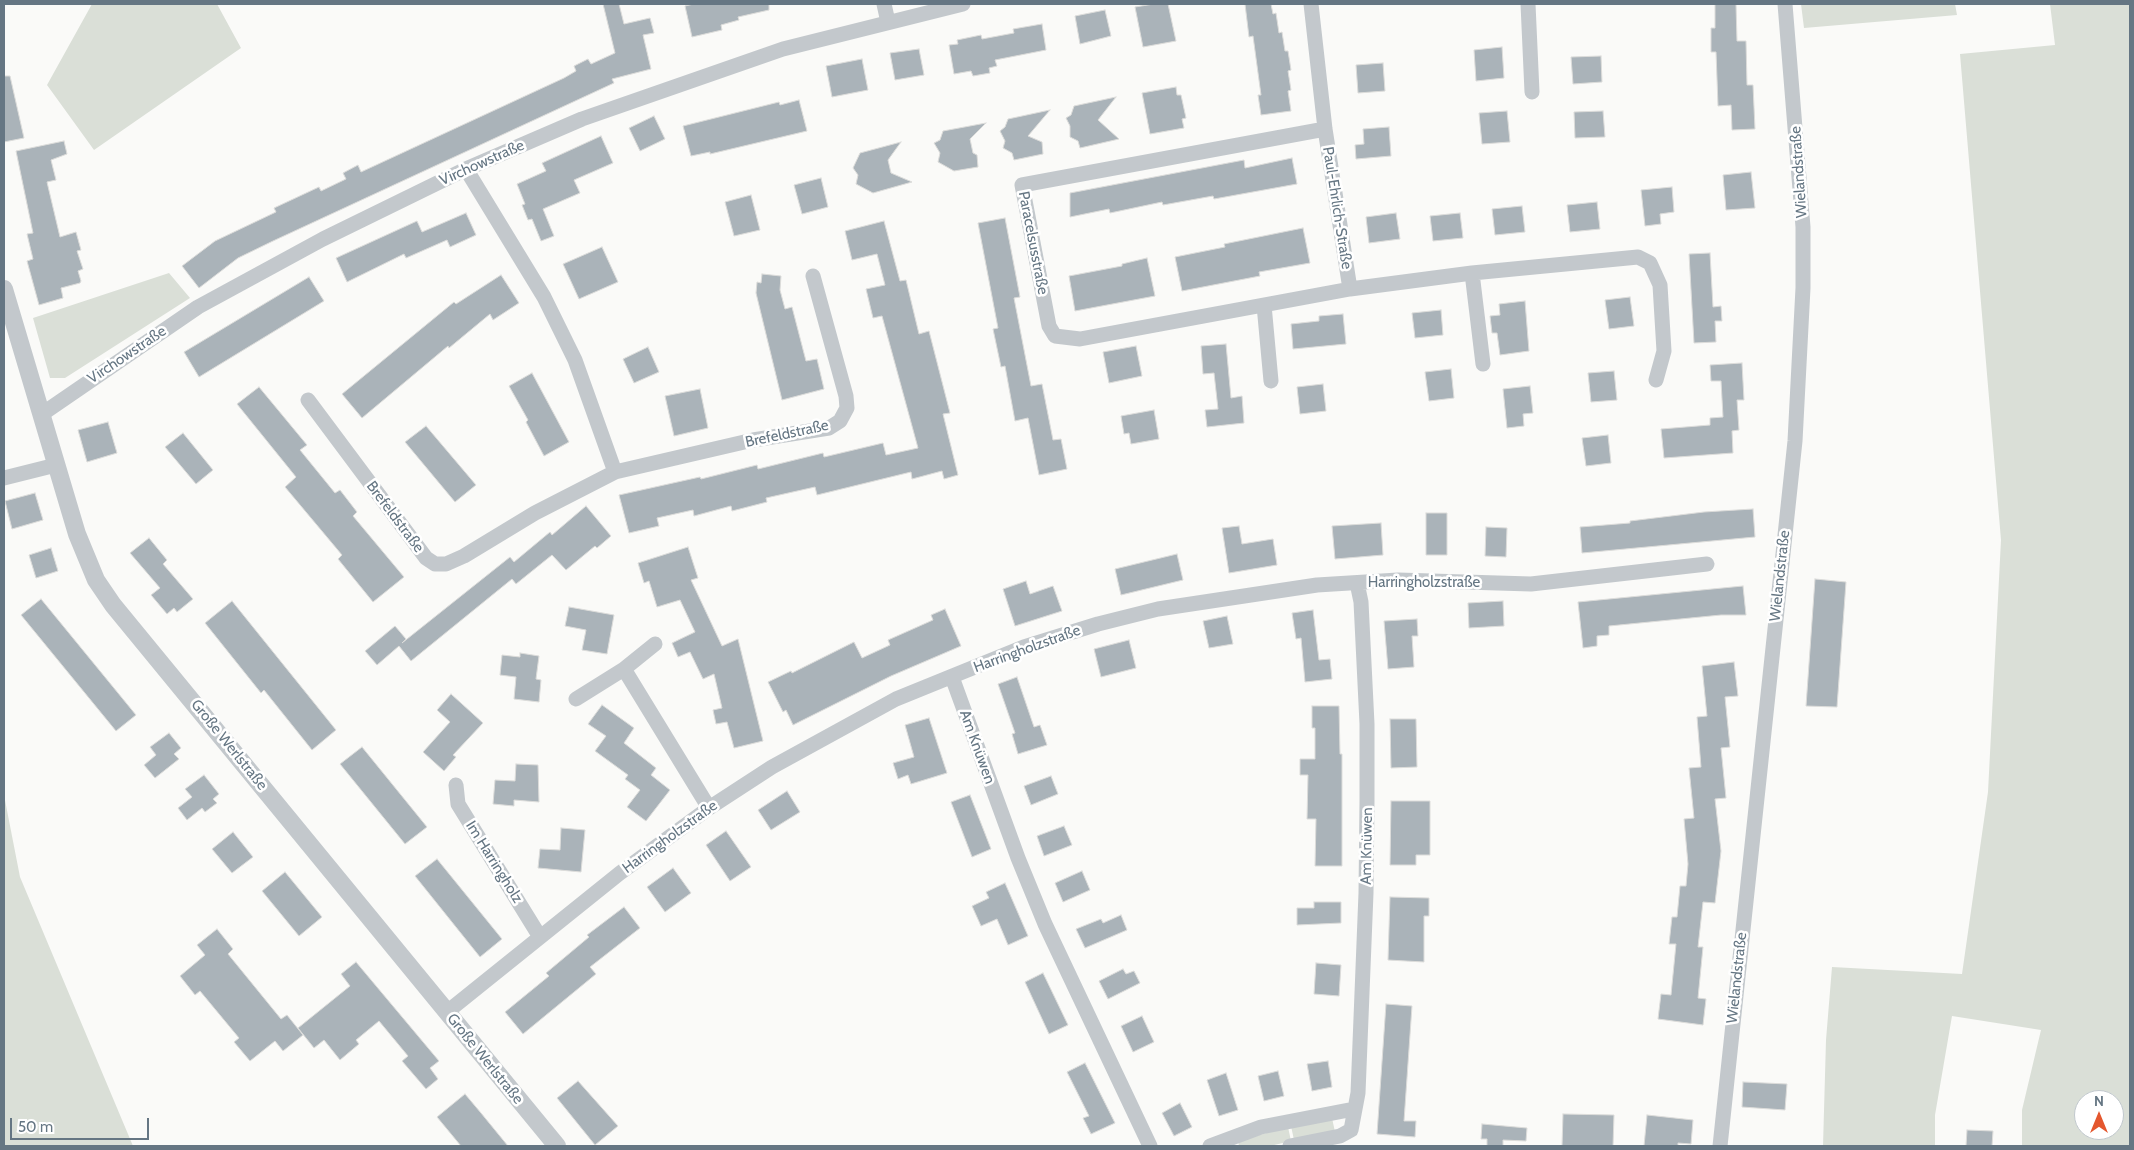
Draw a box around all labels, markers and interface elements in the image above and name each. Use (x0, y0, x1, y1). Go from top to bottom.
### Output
street label: Wielandstraße (1787, 126, 1811, 218)
street label: Virchowstraße (437, 136, 527, 190)
street label: Paul-Ehrlich-Straße (1318, 145, 1356, 271)
street label: Paracelsusstraße (1014, 190, 1052, 296)
street label: Virchowstraße (84, 322, 170, 388)
street label: Brefeldstraße (744, 416, 830, 452)
street label: Brefeldstraße (362, 478, 428, 556)
street label: Wielandstraße (1766, 529, 1794, 623)
street label: Harringholzstraße (1368, 574, 1480, 592)
street label: Harringholzstraße (971, 621, 1083, 677)
street label: Große Werlstraße (187, 696, 271, 794)
street label: Am Knüwen (955, 708, 999, 786)
street label: Harringholzstraße (619, 797, 721, 877)
street label: Am Knüwen (1357, 807, 1377, 885)
street label: Im Harringholz (462, 818, 526, 906)
street label: Wielandstraße (1723, 931, 1751, 1025)
street label: Große Werlstraße (443, 1010, 527, 1108)
north arrow (2074, 1090, 2124, 1140)
text: N (2094, 1092, 2104, 1110)
scale bar (12, 1108, 151, 1140)
text: 50 m (18, 1118, 53, 1136)

